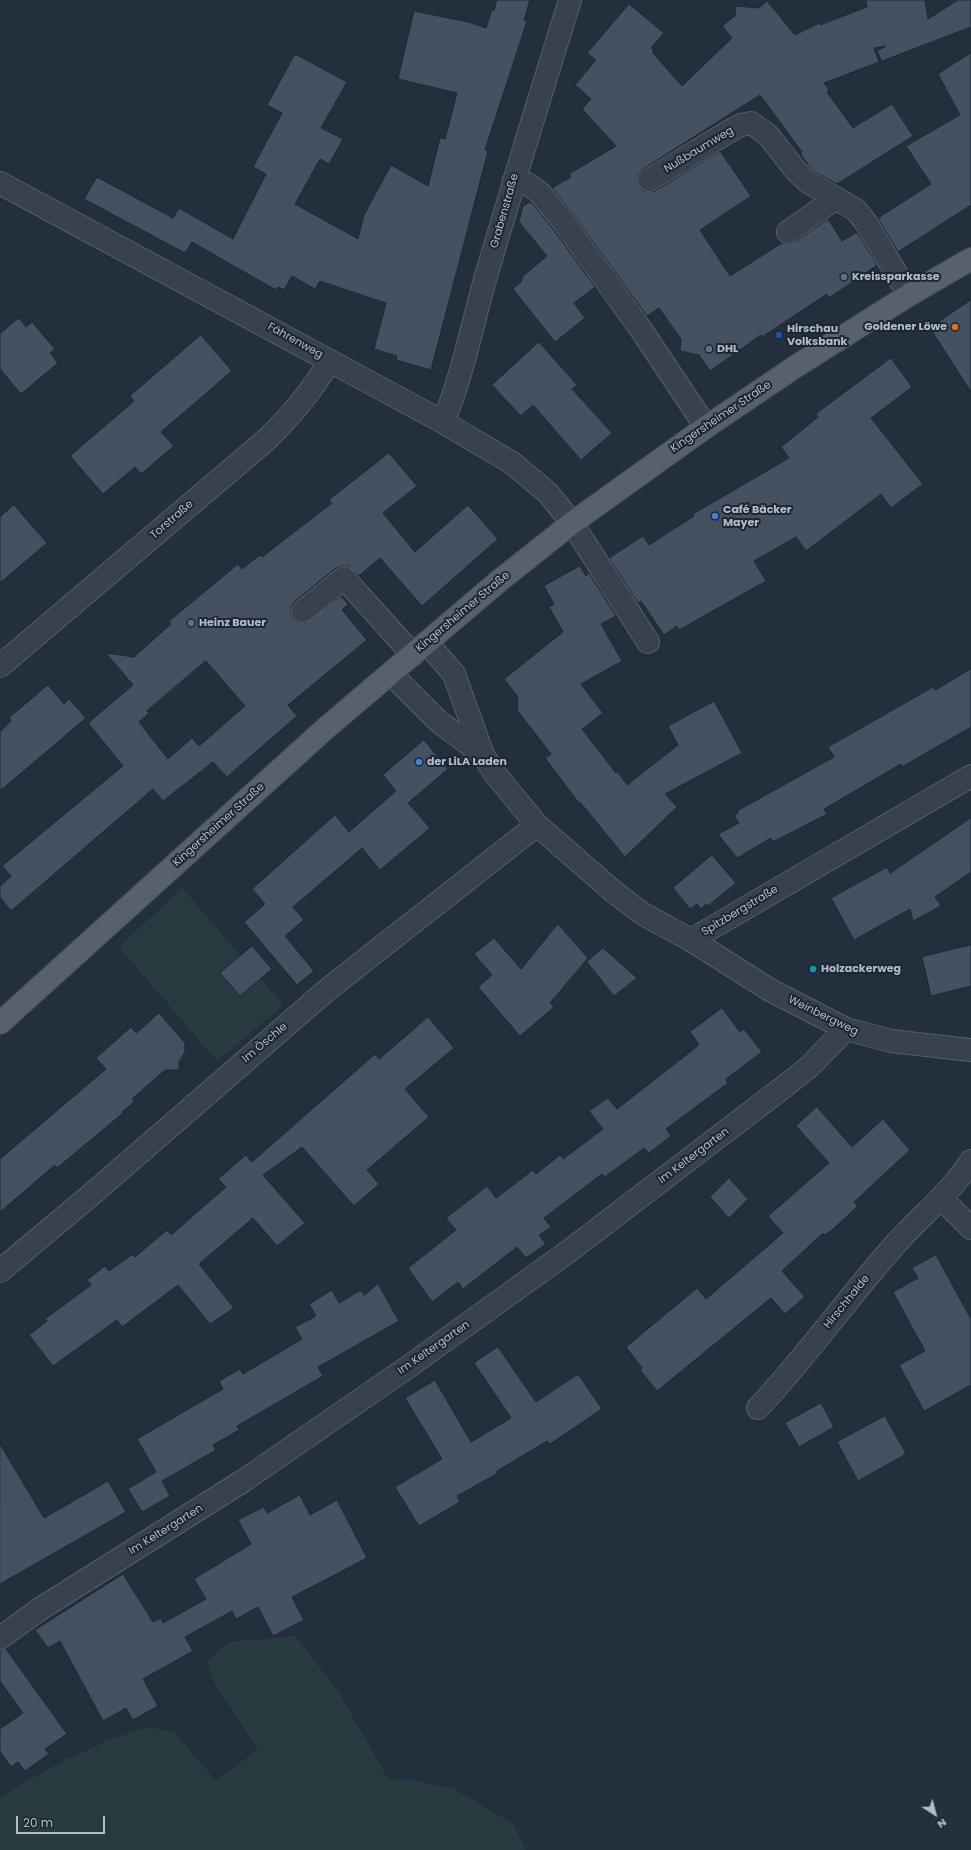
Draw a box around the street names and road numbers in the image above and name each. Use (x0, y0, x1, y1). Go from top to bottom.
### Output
street label: Nußbaumweg (662, 124, 736, 176)
street label: Grabenstraße (488, 172, 522, 250)
street label: Fährenweg (265, 320, 325, 362)
street label: Kingersheimer Straße (668, 378, 774, 456)
street label: Torstraße (148, 498, 196, 542)
street label: Kingersheimer Straße (413, 569, 513, 655)
street label: Kingersheimer Straße (171, 780, 267, 870)
street label: Spitzbergstraße (699, 883, 781, 939)
street label: Weinbergweg (786, 993, 860, 1039)
street label: Im Öschle (240, 1020, 290, 1066)
street label: Im Keltergarten (656, 1125, 732, 1187)
street label: Hirschhalde (821, 1272, 873, 1332)
street label: Im Keltergarten (395, 1318, 473, 1378)
street label: Im Keltergarten (127, 1502, 205, 1558)

